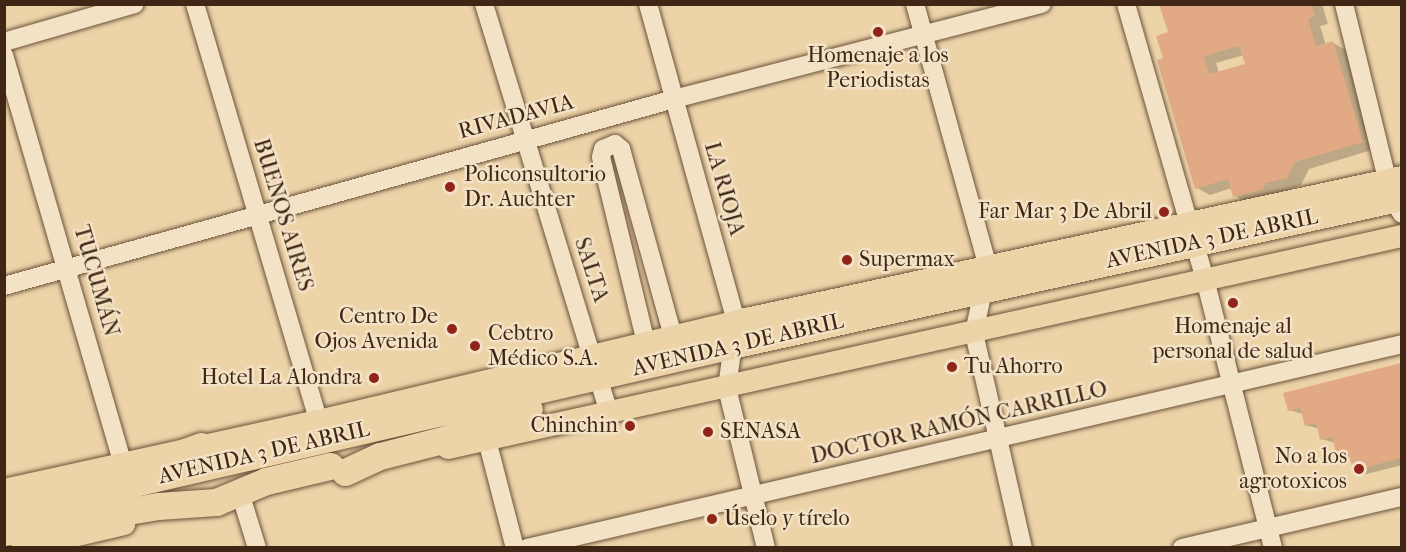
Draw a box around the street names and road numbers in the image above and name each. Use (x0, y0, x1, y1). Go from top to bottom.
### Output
street label: RIVADAVIA (455, 89, 577, 145)
street label: BUENOS AIRES (247, 136, 319, 294)
street label: LA RIOJA (698, 139, 750, 239)
street label: AVENIDA 3 DE ABRIL (1104, 204, 1320, 274)
street label: TUCUMÁN (67, 222, 125, 340)
street label: SALTA (568, 234, 614, 306)
street label: AVENIDA 3 DE ABRIL (630, 308, 846, 382)
street label: DOCTOR RAMÓN CARRILLO (808, 376, 1110, 470)
street label: AVENIDA 3 DE ABRIL (156, 416, 372, 490)

